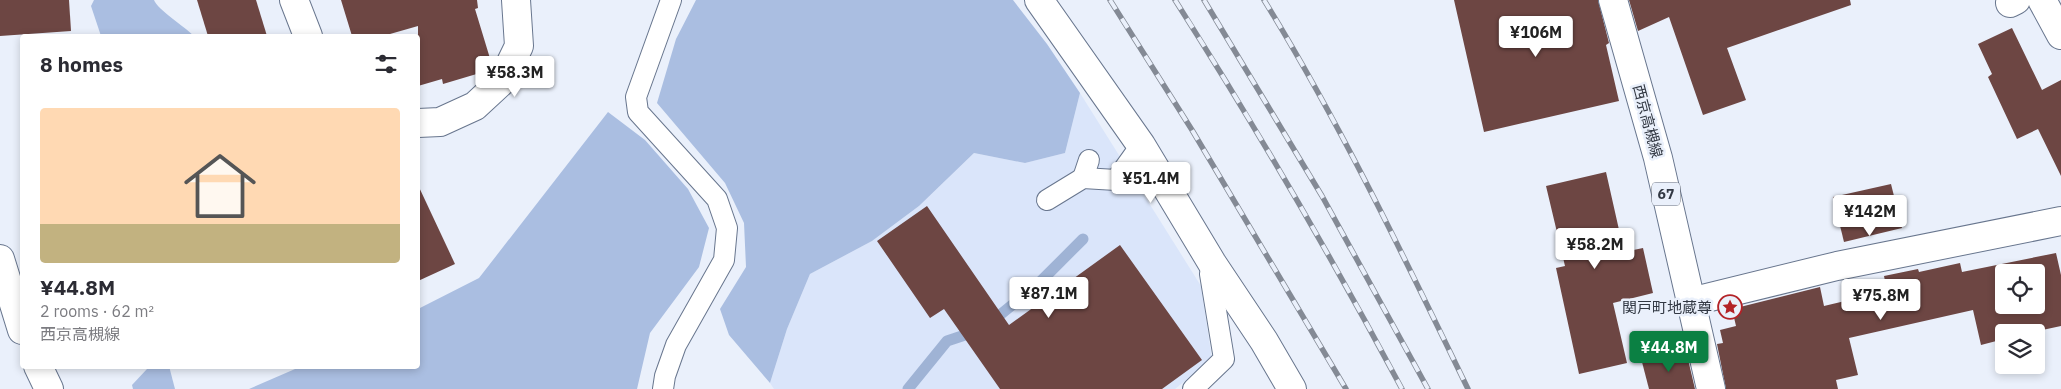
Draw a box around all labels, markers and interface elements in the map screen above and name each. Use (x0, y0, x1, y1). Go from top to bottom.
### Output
pin: ¥106M (1501, 15, 1571, 58)
text: ¥106M (1510, 22, 1562, 42)
text: 8 homes (40, 50, 123, 78)
icon: filters (372, 50, 400, 78)
pin: ¥58.3M (474, 56, 556, 98)
text: ¥58.3M (486, 62, 544, 82)
street label: 西京高槻線 (1629, 82, 1667, 160)
icon: home (175, 141, 265, 231)
pin: ¥51.4M (1110, 162, 1192, 204)
text: ¥51.4M (1122, 168, 1180, 188)
road number: 67 (1652, 182, 1680, 205)
pin: ¥142M (1835, 194, 1905, 237)
text: ¥142M (1844, 201, 1896, 221)
pin: ¥58.2M (1554, 228, 1636, 270)
text: ¥58.2M (1566, 234, 1624, 254)
map controls (1995, 264, 2045, 374)
button: locate (1995, 264, 2045, 314)
text: ¥44.8M (40, 273, 115, 301)
pin: ¥87.1M (1008, 276, 1090, 319)
pin: ¥75.8M (1840, 278, 1922, 321)
text: ¥87.1M (1020, 283, 1078, 303)
text: ¥75.8M (1852, 285, 1910, 305)
place icon: 関戸町地蔵尊 (1717, 294, 1743, 320)
place label: 関戸町地蔵尊 (1622, 298, 1712, 317)
text: 2 rooms · 62 m² (40, 301, 154, 321)
text: 西京高槻線 (40, 324, 120, 344)
button: layers (1995, 324, 2045, 374)
pin: ¥44.8M (1628, 330, 1710, 373)
text: ¥44.8M (1640, 337, 1698, 357)

